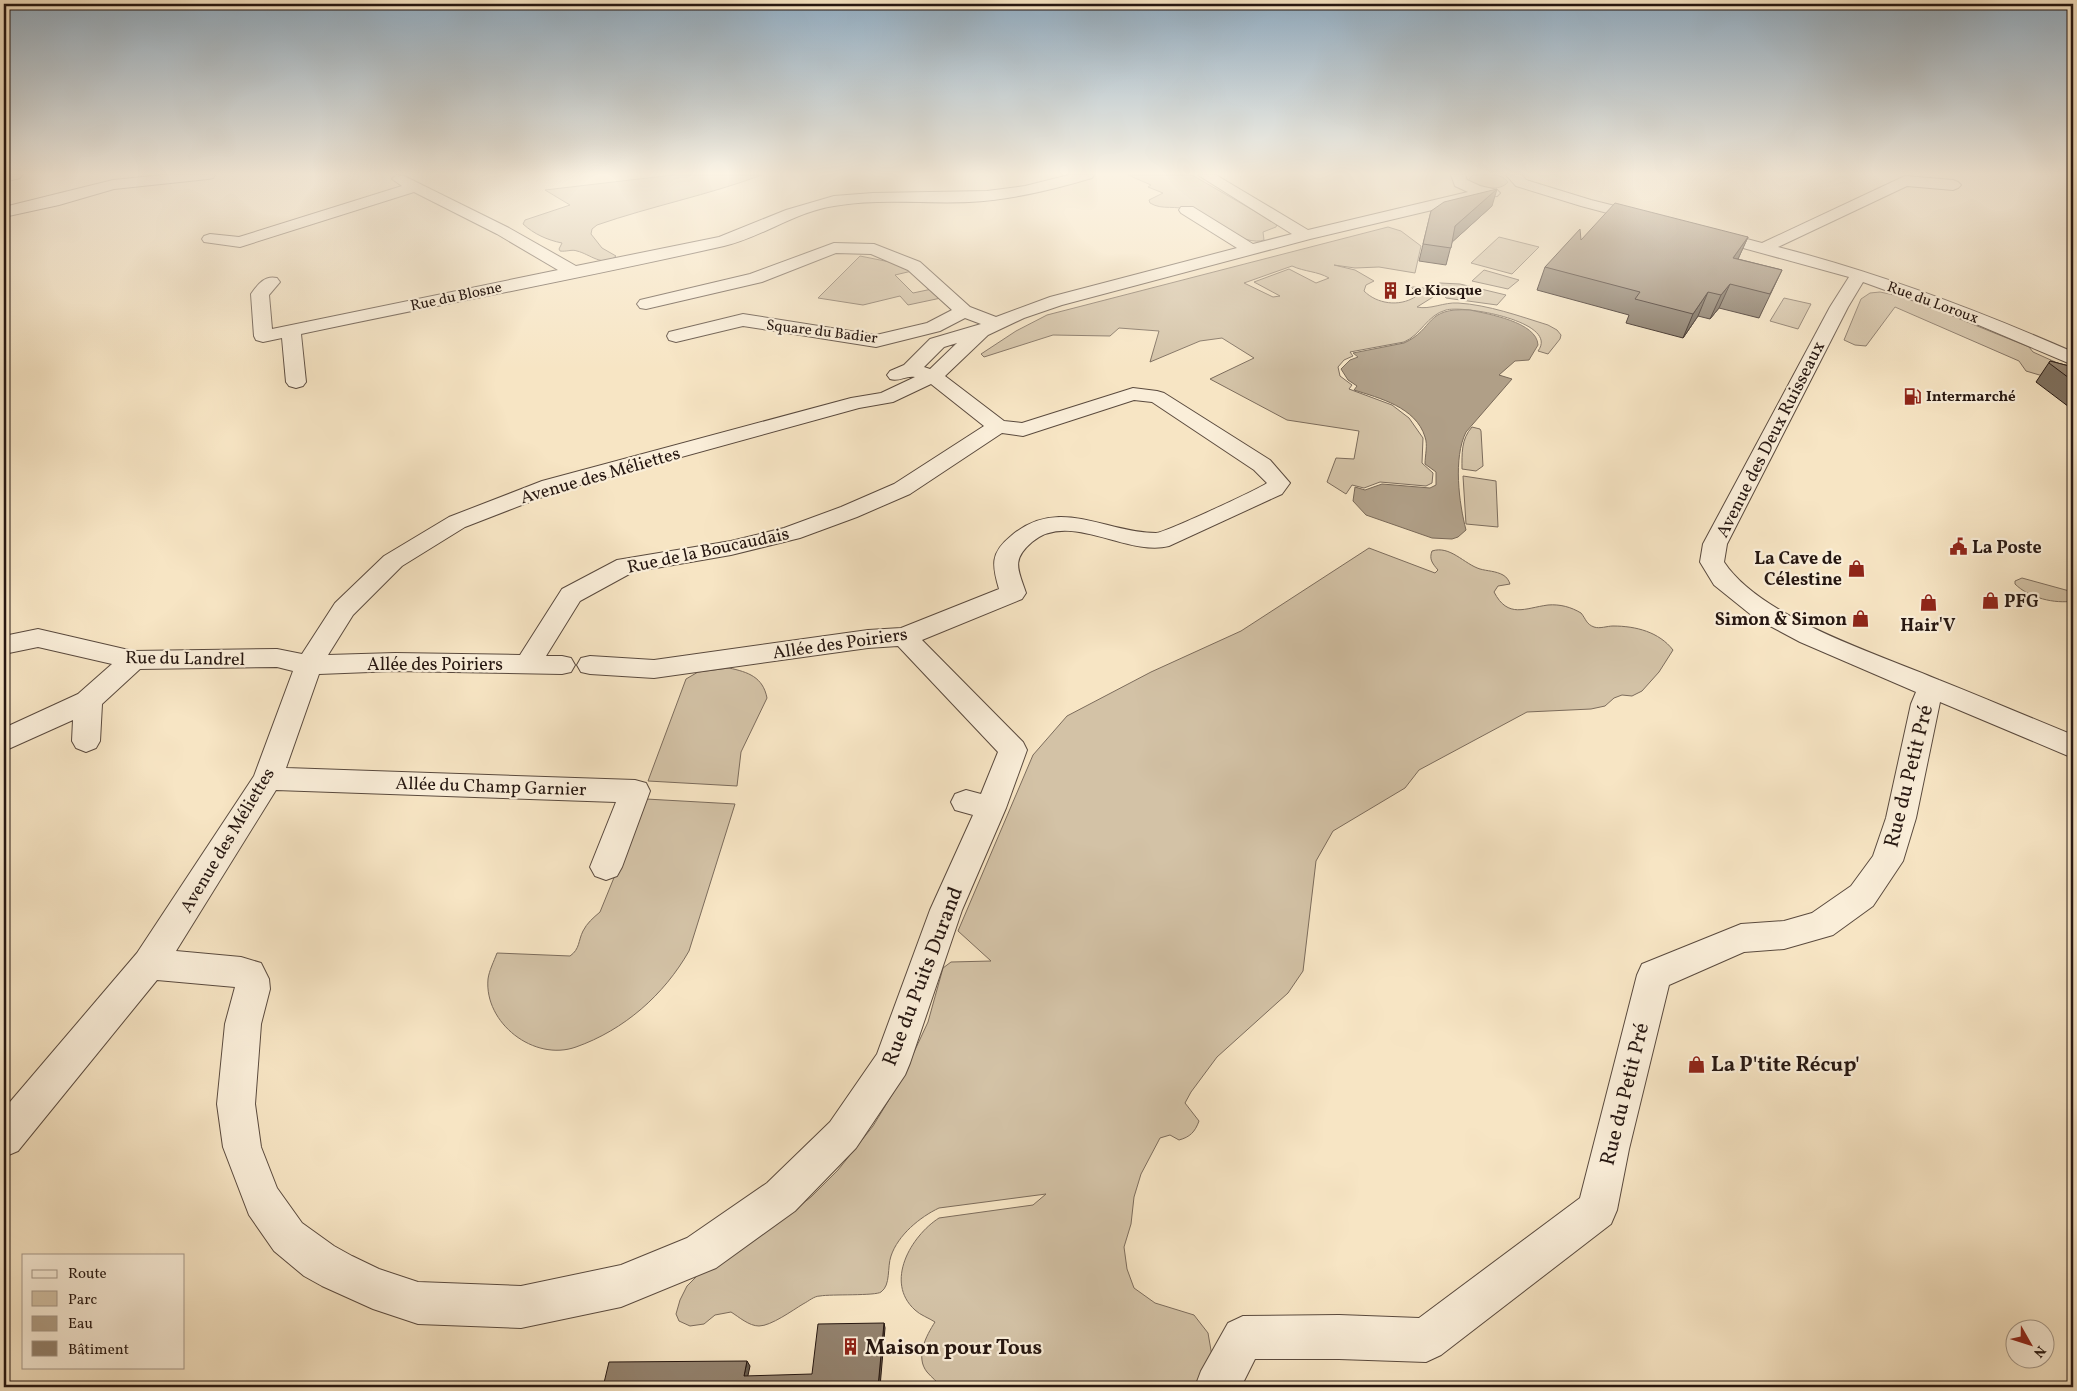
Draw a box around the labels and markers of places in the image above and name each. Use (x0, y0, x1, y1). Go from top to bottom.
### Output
building icon: Le Kiosque (1381, 280, 1401, 300)
place label: Le Kiosque (1405, 281, 1482, 302)
fuel station icon: Intermarché (1902, 386, 1922, 406)
place label: Intermarché (1926, 387, 2016, 408)
place label: La Poste (1972, 536, 2042, 561)
public building icon: La Poste (1948, 537, 1968, 557)
place label: La Cave de Célestine (1754, 547, 1842, 593)
shop icon: La Cave de Célestine (1846, 558, 1866, 578)
place label: PFG (2004, 590, 2039, 615)
shop icon: PFG (1980, 591, 2000, 611)
shop icon: Hair'V (1918, 592, 1938, 612)
place label: Simon & Simon (1715, 608, 1847, 633)
shop icon: Simon & Simon (1851, 609, 1871, 629)
place label: Hair'V (1900, 614, 1956, 639)
place label: La P'tite Récup' (1711, 1051, 1860, 1080)
shop icon: La P'tite Récup' (1687, 1054, 1707, 1074)
place label: Maison pour Tous (865, 1334, 1042, 1363)
building icon: Maison pour Tous (841, 1337, 861, 1357)

